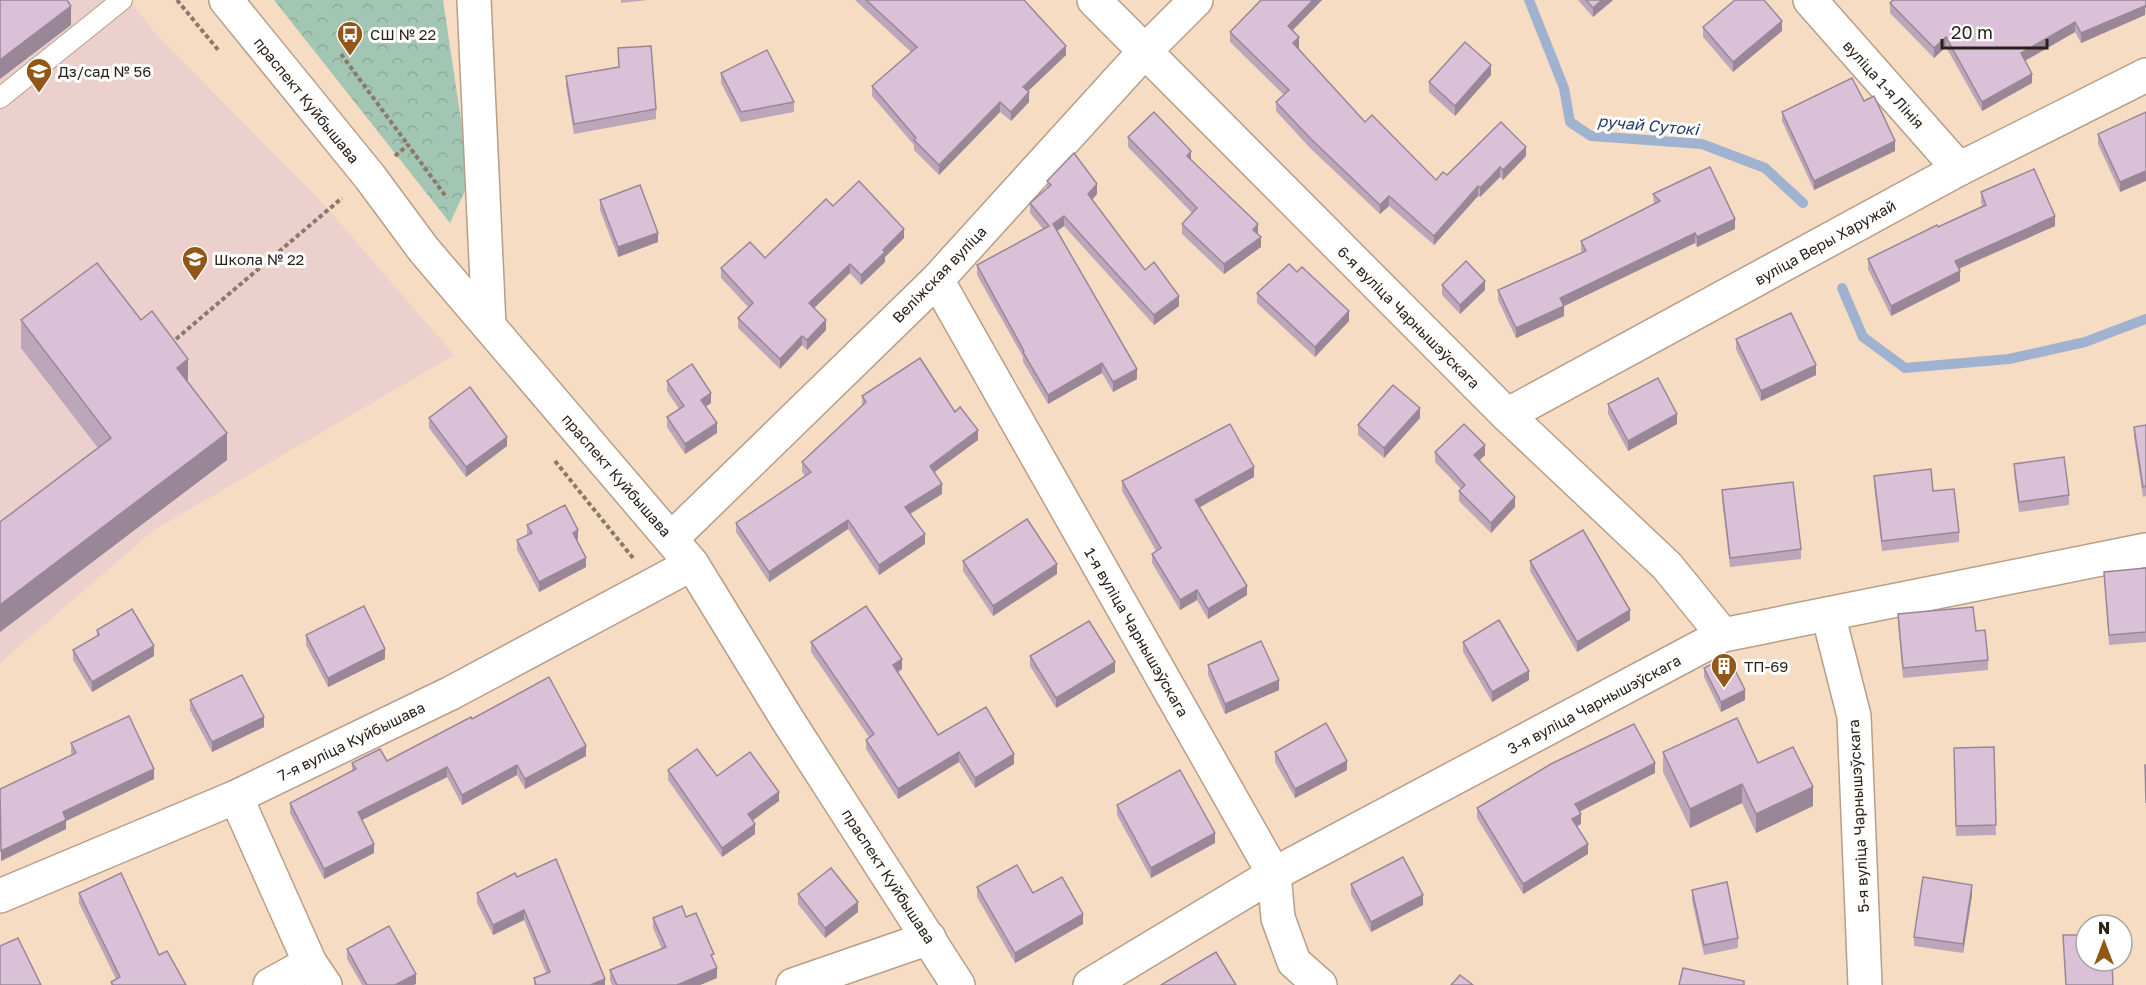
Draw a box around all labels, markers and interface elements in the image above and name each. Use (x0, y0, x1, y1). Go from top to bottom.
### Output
scale bar (1942, 12, 2047, 50)
bus stop icon: СШ № 22 (335, 19, 365, 57)
text: 20 m (1951, 21, 1993, 43)
place label: СШ № 22 (370, 25, 436, 43)
street label: праспект Куйбышава (251, 33, 363, 167)
street label: вуліца 1-я Лінія (1840, 36, 1928, 132)
school or university icon: Дз/сад № 56 (24, 56, 54, 94)
place label: Дз/сад № 56 (58, 62, 151, 80)
water label: ручай Сутокі (1597, 111, 1701, 140)
street label: вуліца Веры Харужай (1751, 196, 1899, 288)
street label: Веліжская вуліца (888, 222, 990, 326)
street label: 6-я вуліца Чарнышэўскага (1334, 242, 1484, 392)
school or university icon: Школа № 22 (180, 244, 210, 282)
place label: Школа № 22 (214, 250, 304, 268)
street label: праспект Куйбышава (559, 410, 675, 540)
street label: 1-я вуліца Чарнышэўскага (1081, 544, 1193, 720)
street label: 3-я вуліца Чарнышэўскага (1504, 651, 1684, 757)
building icon: ТП-69 (1709, 651, 1739, 689)
place label: ТП-69 (1744, 657, 1788, 675)
street label: 7-я вуліца Куйбышава (274, 697, 428, 785)
street label: 5-я вуліца Чарнышэўскага (1844, 719, 1872, 913)
street label: праспект Куйбышава (839, 805, 939, 947)
north arrow (2074, 913, 2134, 973)
text: N (2098, 918, 2110, 938)

